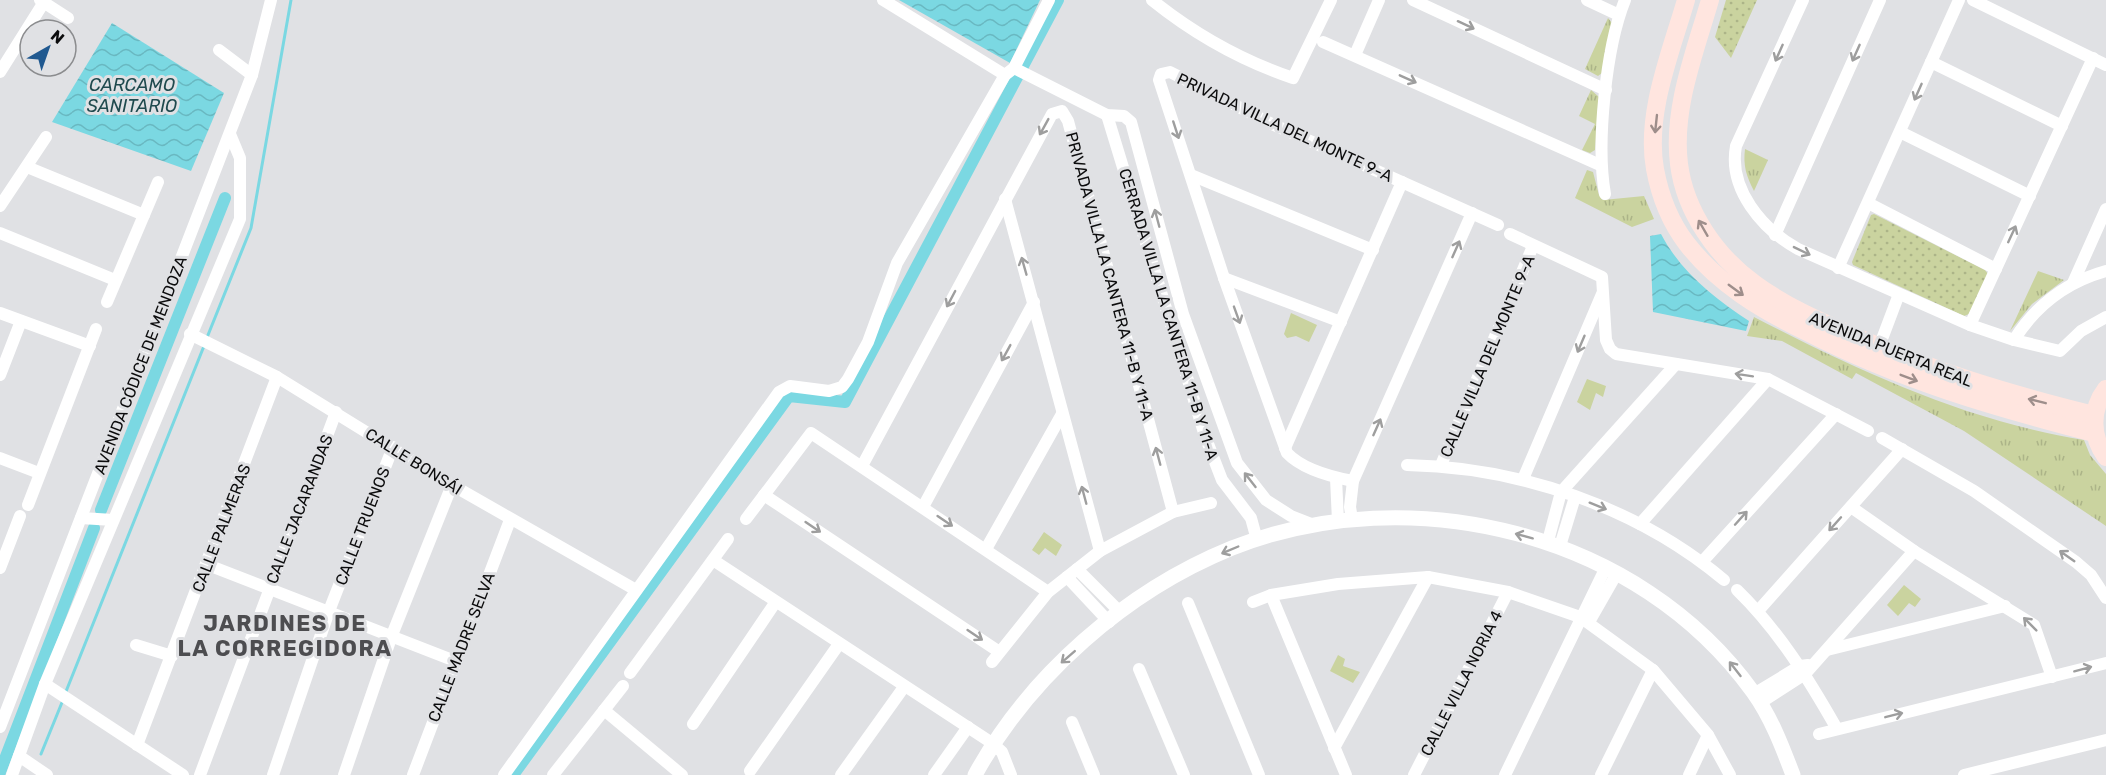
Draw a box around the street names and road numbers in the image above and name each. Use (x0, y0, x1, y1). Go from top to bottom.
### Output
street label: PRIVADA VILLA DEL MONTE 9-A (1174, 69, 1396, 186)
street label: PRIVADA VILLA LA CANTERA 11-B Y 11-A (1062, 130, 1157, 423)
street label: CERRADA VILLA LA CANTERA 11-B Y 11-A (1115, 166, 1222, 463)
street label: CALLE VILLA DEL MONTE 9-A (1436, 252, 1539, 460)
street label: AVENIDA CÓDICE DE MENDOZA (89, 253, 191, 477)
street label: AVENIDA PUERTA REAL (1806, 308, 1975, 391)
street label: CALLE BONSÁI (362, 424, 466, 499)
street label: CALLE JACARANDAS (262, 432, 337, 586)
street label: CALLE PALMERAS (188, 461, 255, 595)
street label: CALLE TRUENOS (331, 464, 394, 588)
street label: CALLE MADRE SELVA (424, 569, 499, 725)
street label: CALLE VILLA NORIA 4 (1417, 607, 1506, 759)

